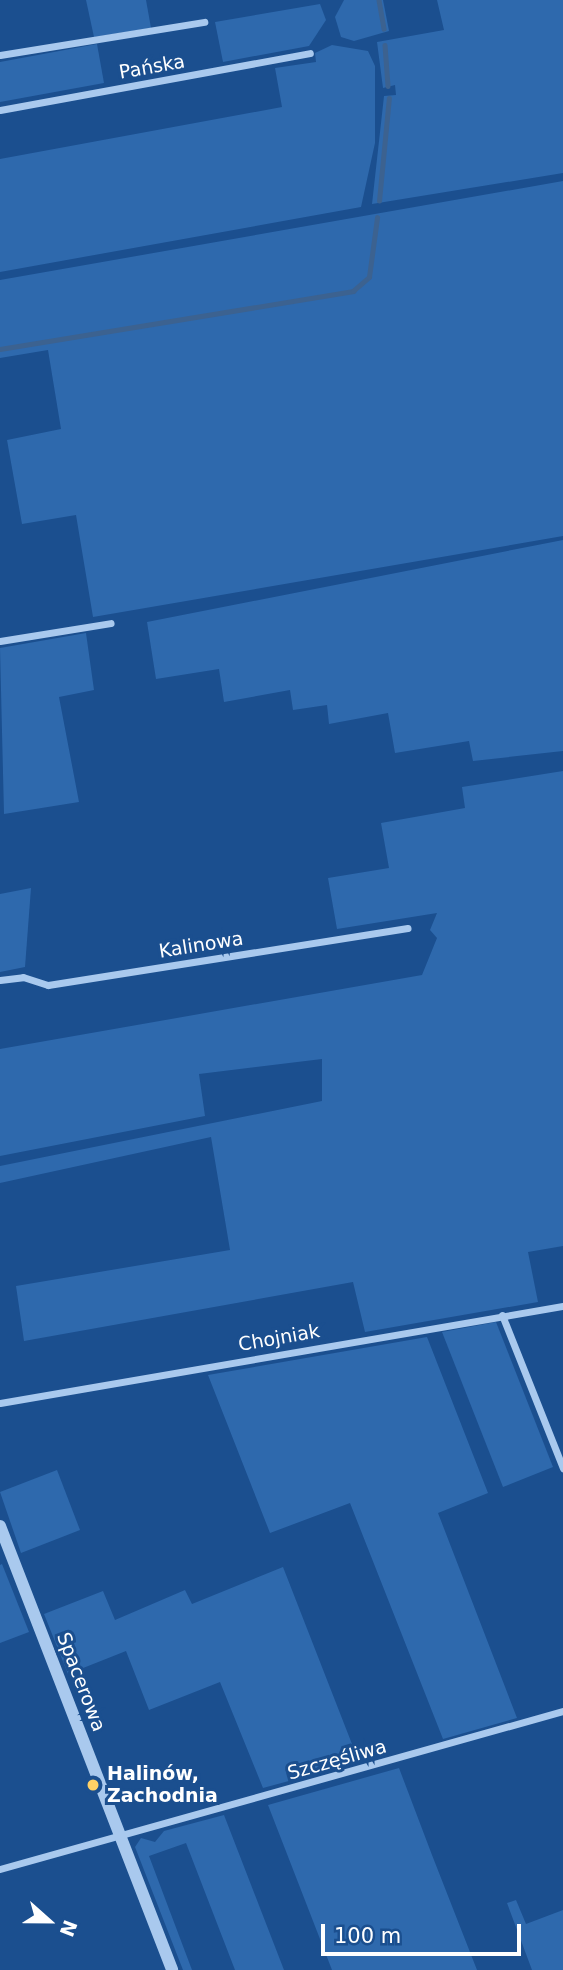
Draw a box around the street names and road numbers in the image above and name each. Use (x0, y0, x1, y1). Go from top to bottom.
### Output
street label: Pańska (117, 50, 187, 84)
street label: Kalinowa (157, 927, 245, 963)
street label: Chojniak (237, 1320, 321, 1356)
street label: Spacerowa (52, 1629, 110, 1735)
street label: Szczęśliwa (285, 1735, 389, 1785)

